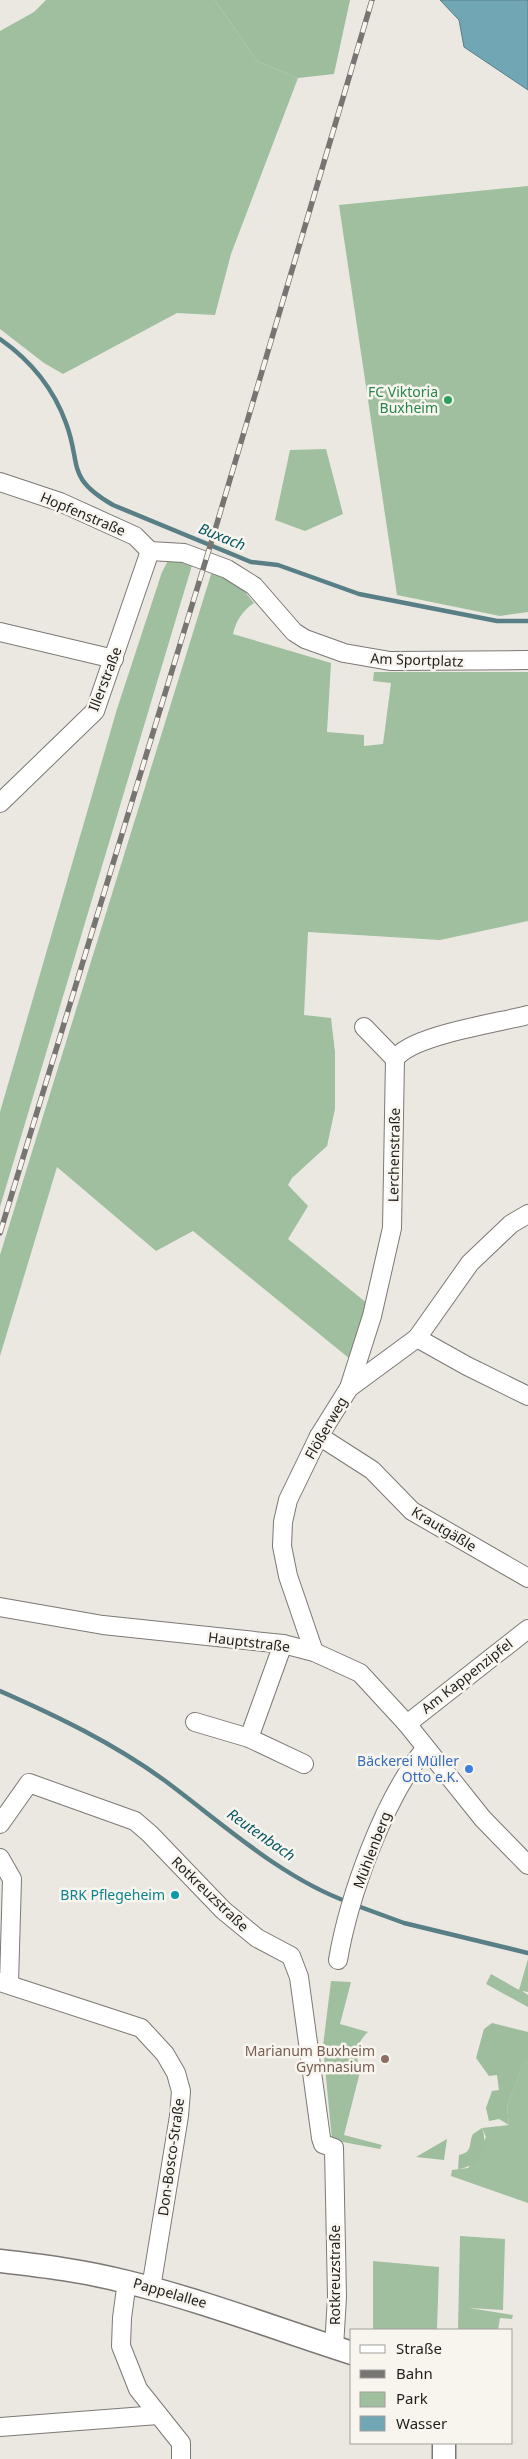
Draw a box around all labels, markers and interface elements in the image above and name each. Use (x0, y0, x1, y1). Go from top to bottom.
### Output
place label: FC Viktoria Buxheim (368, 382, 438, 417)
marker: FC Viktoria Buxheim (442, 394, 454, 406)
street label: Hopfenstraße (38, 487, 129, 540)
water label: Buxach (196, 518, 249, 555)
street label: Illerstraße (84, 644, 126, 714)
street label: Am Sportplatz (370, 648, 464, 671)
street label: Lerchenstraße (383, 1107, 404, 1202)
street label: Flößerweg (300, 1393, 351, 1463)
street label: Krautgäßle (408, 1502, 480, 1555)
street label: Hauptstraße (207, 1627, 291, 1656)
street label: Am Kappenzipfel (417, 1634, 516, 1717)
place label: Bäckerei Müller Otto e.K. (357, 1751, 459, 1786)
marker: Bäckerei Müller Otto e.K. (463, 1763, 475, 1775)
water label: Reutenbach (224, 1803, 300, 1865)
street label: Mühlenberg (348, 1809, 395, 1891)
street label: Rotkreuzstraße (168, 1852, 253, 1935)
place label: BRK Pflegeheim (60, 1885, 165, 1904)
marker: BRK Pflegeheim (169, 1889, 181, 1901)
place label: Marianum Buxheim Gymnasium (245, 2041, 375, 2076)
marker: Marianum Buxheim Gymnasium (379, 2053, 391, 2065)
street label: Don-Bosco-Straße (153, 2097, 188, 2217)
street label: Rotkreuzstraße (325, 2225, 344, 2325)
street label: Pappelallee (131, 2273, 209, 2312)
legend (350, 2329, 513, 2444)
text: Straße (396, 2338, 442, 2358)
text: Bahn (396, 2363, 433, 2383)
text: Park (396, 2388, 428, 2408)
text: Wasser (396, 2413, 447, 2433)

